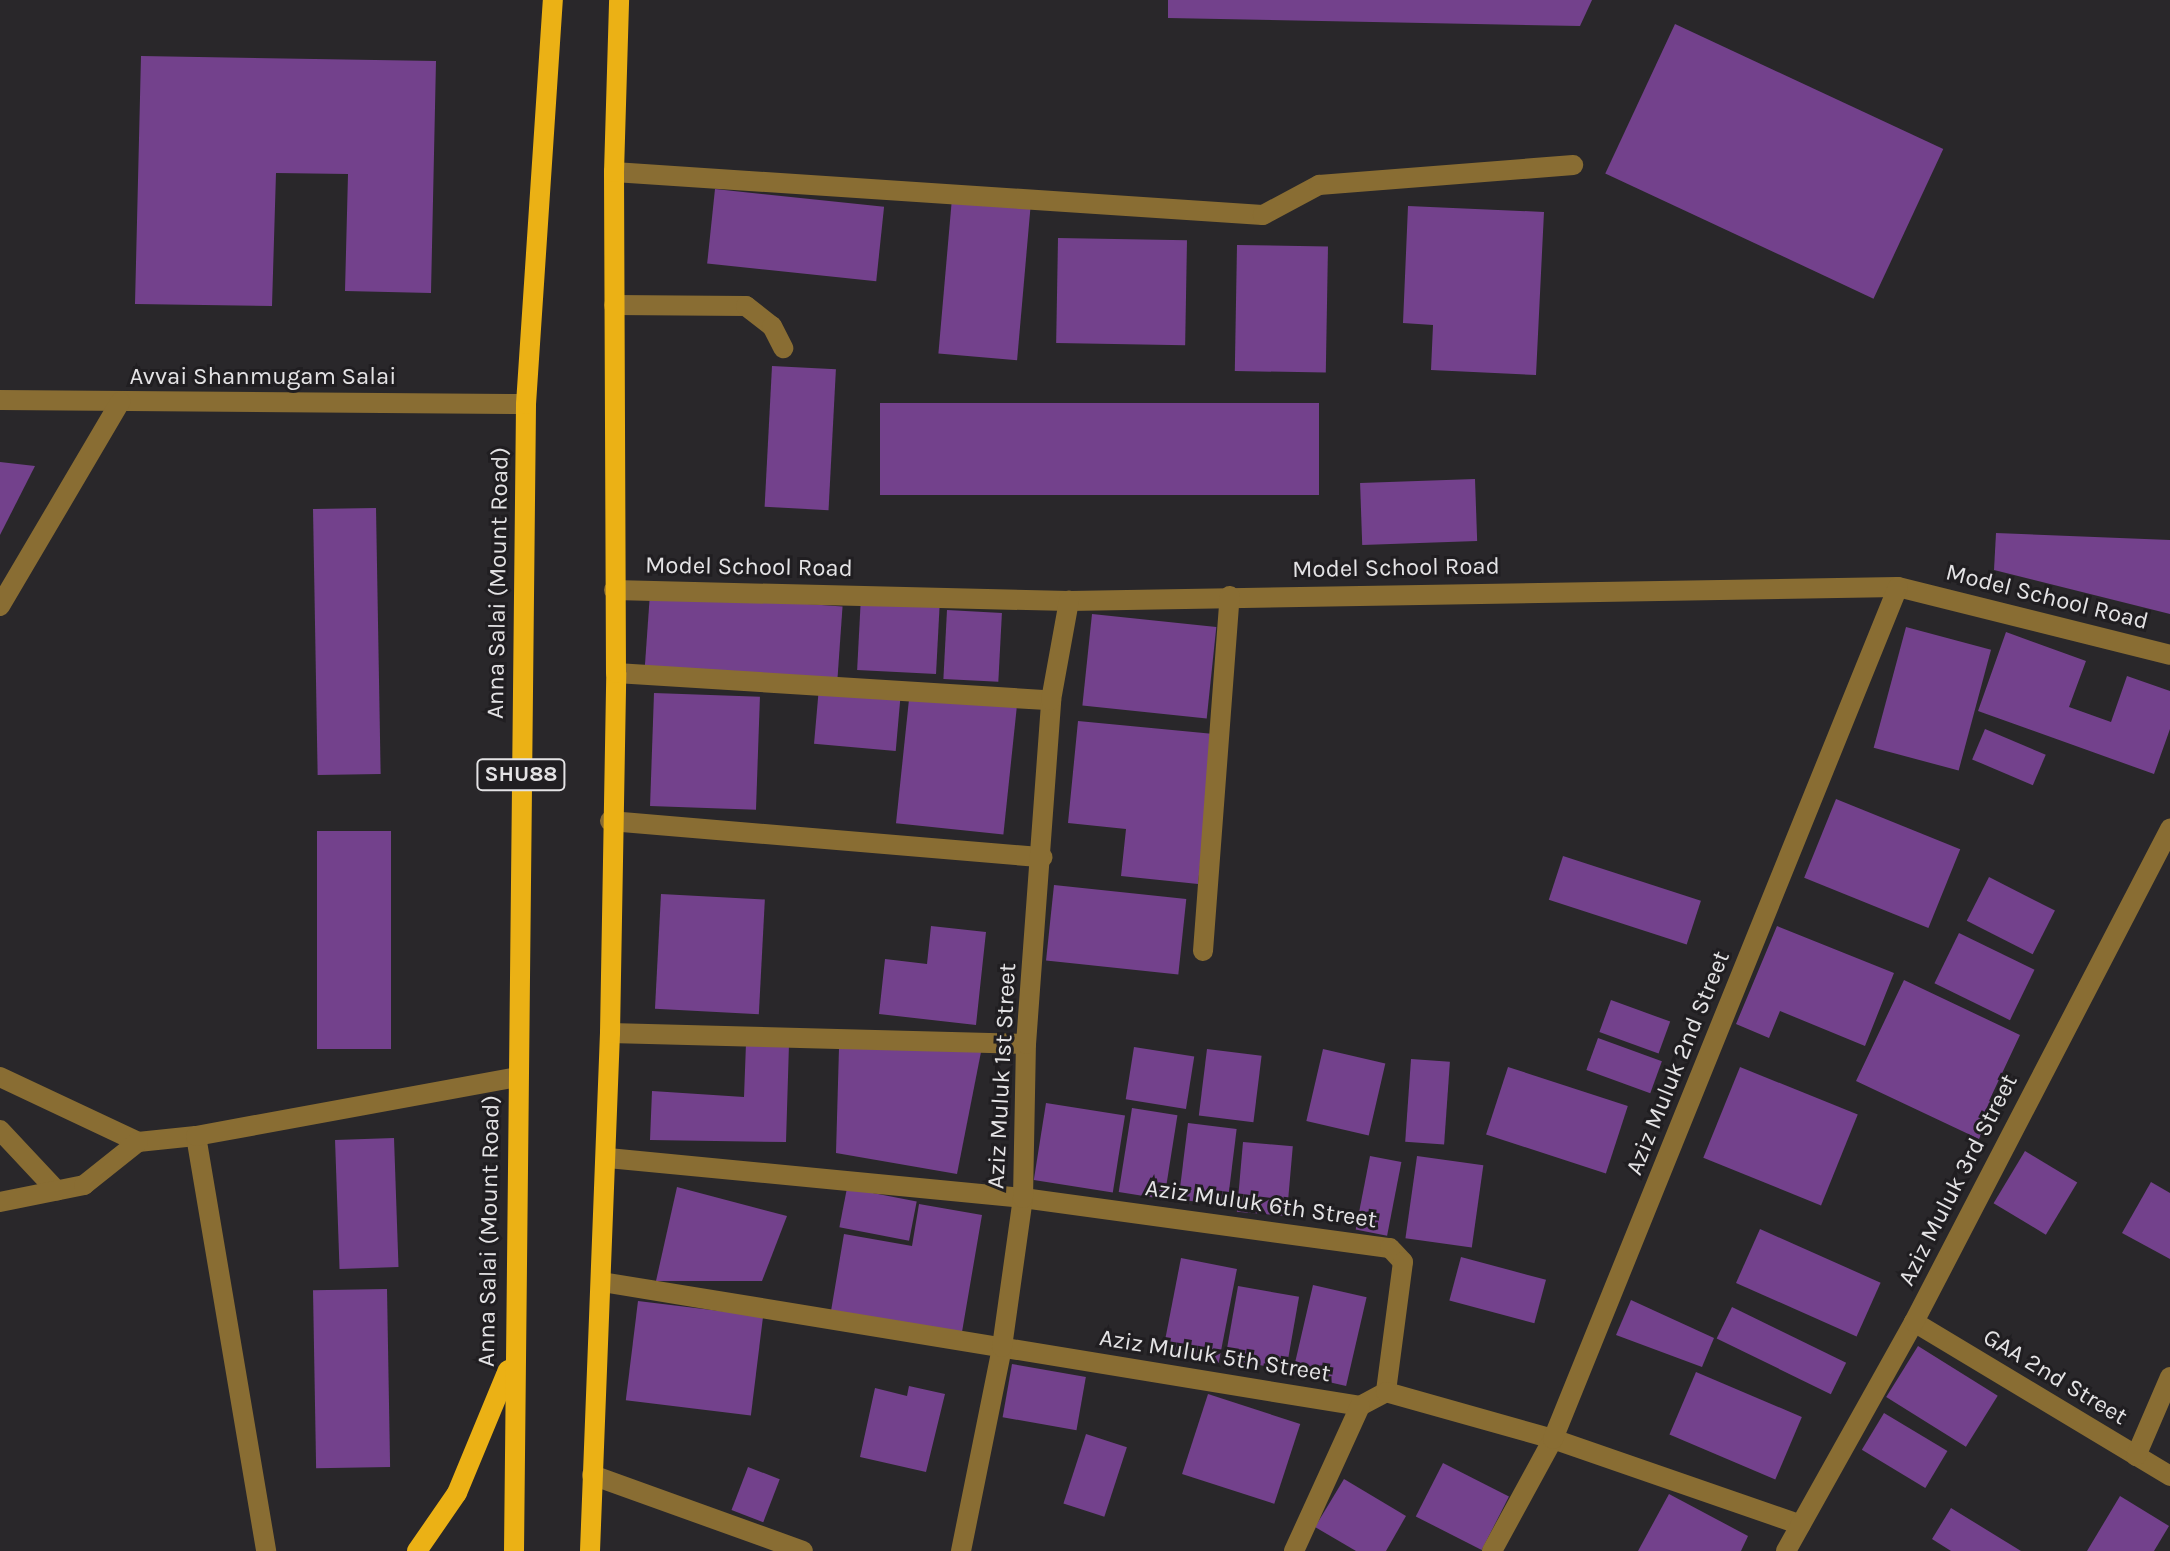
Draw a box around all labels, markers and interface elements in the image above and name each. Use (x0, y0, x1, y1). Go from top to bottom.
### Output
street label: Avvai Shanmugam Salai (130, 363, 396, 391)
street label: Anna Salai (Mount Road) (481, 447, 515, 719)
street label: Model School Road (645, 551, 853, 583)
street label: Model School Road (1292, 552, 1500, 584)
street label: Model School Road (1943, 558, 2151, 636)
road number: SHU88 (475, 757, 567, 793)
street label: Aziz Muluk 2nd Street (1620, 947, 1736, 1179)
street label: Aziz Muluk 1st Street (982, 962, 1022, 1190)
street label: Aziz Muluk 3rd Street (1892, 1069, 2024, 1291)
street label: Anna Salai (Mount Road) (472, 1095, 506, 1367)
street label: Aziz Muluk 6th Street (1143, 1173, 1379, 1235)
street label: GAA 2nd Street (1978, 1323, 2132, 1431)
street label: Aziz Muluk 5th Street (1097, 1324, 1333, 1388)

